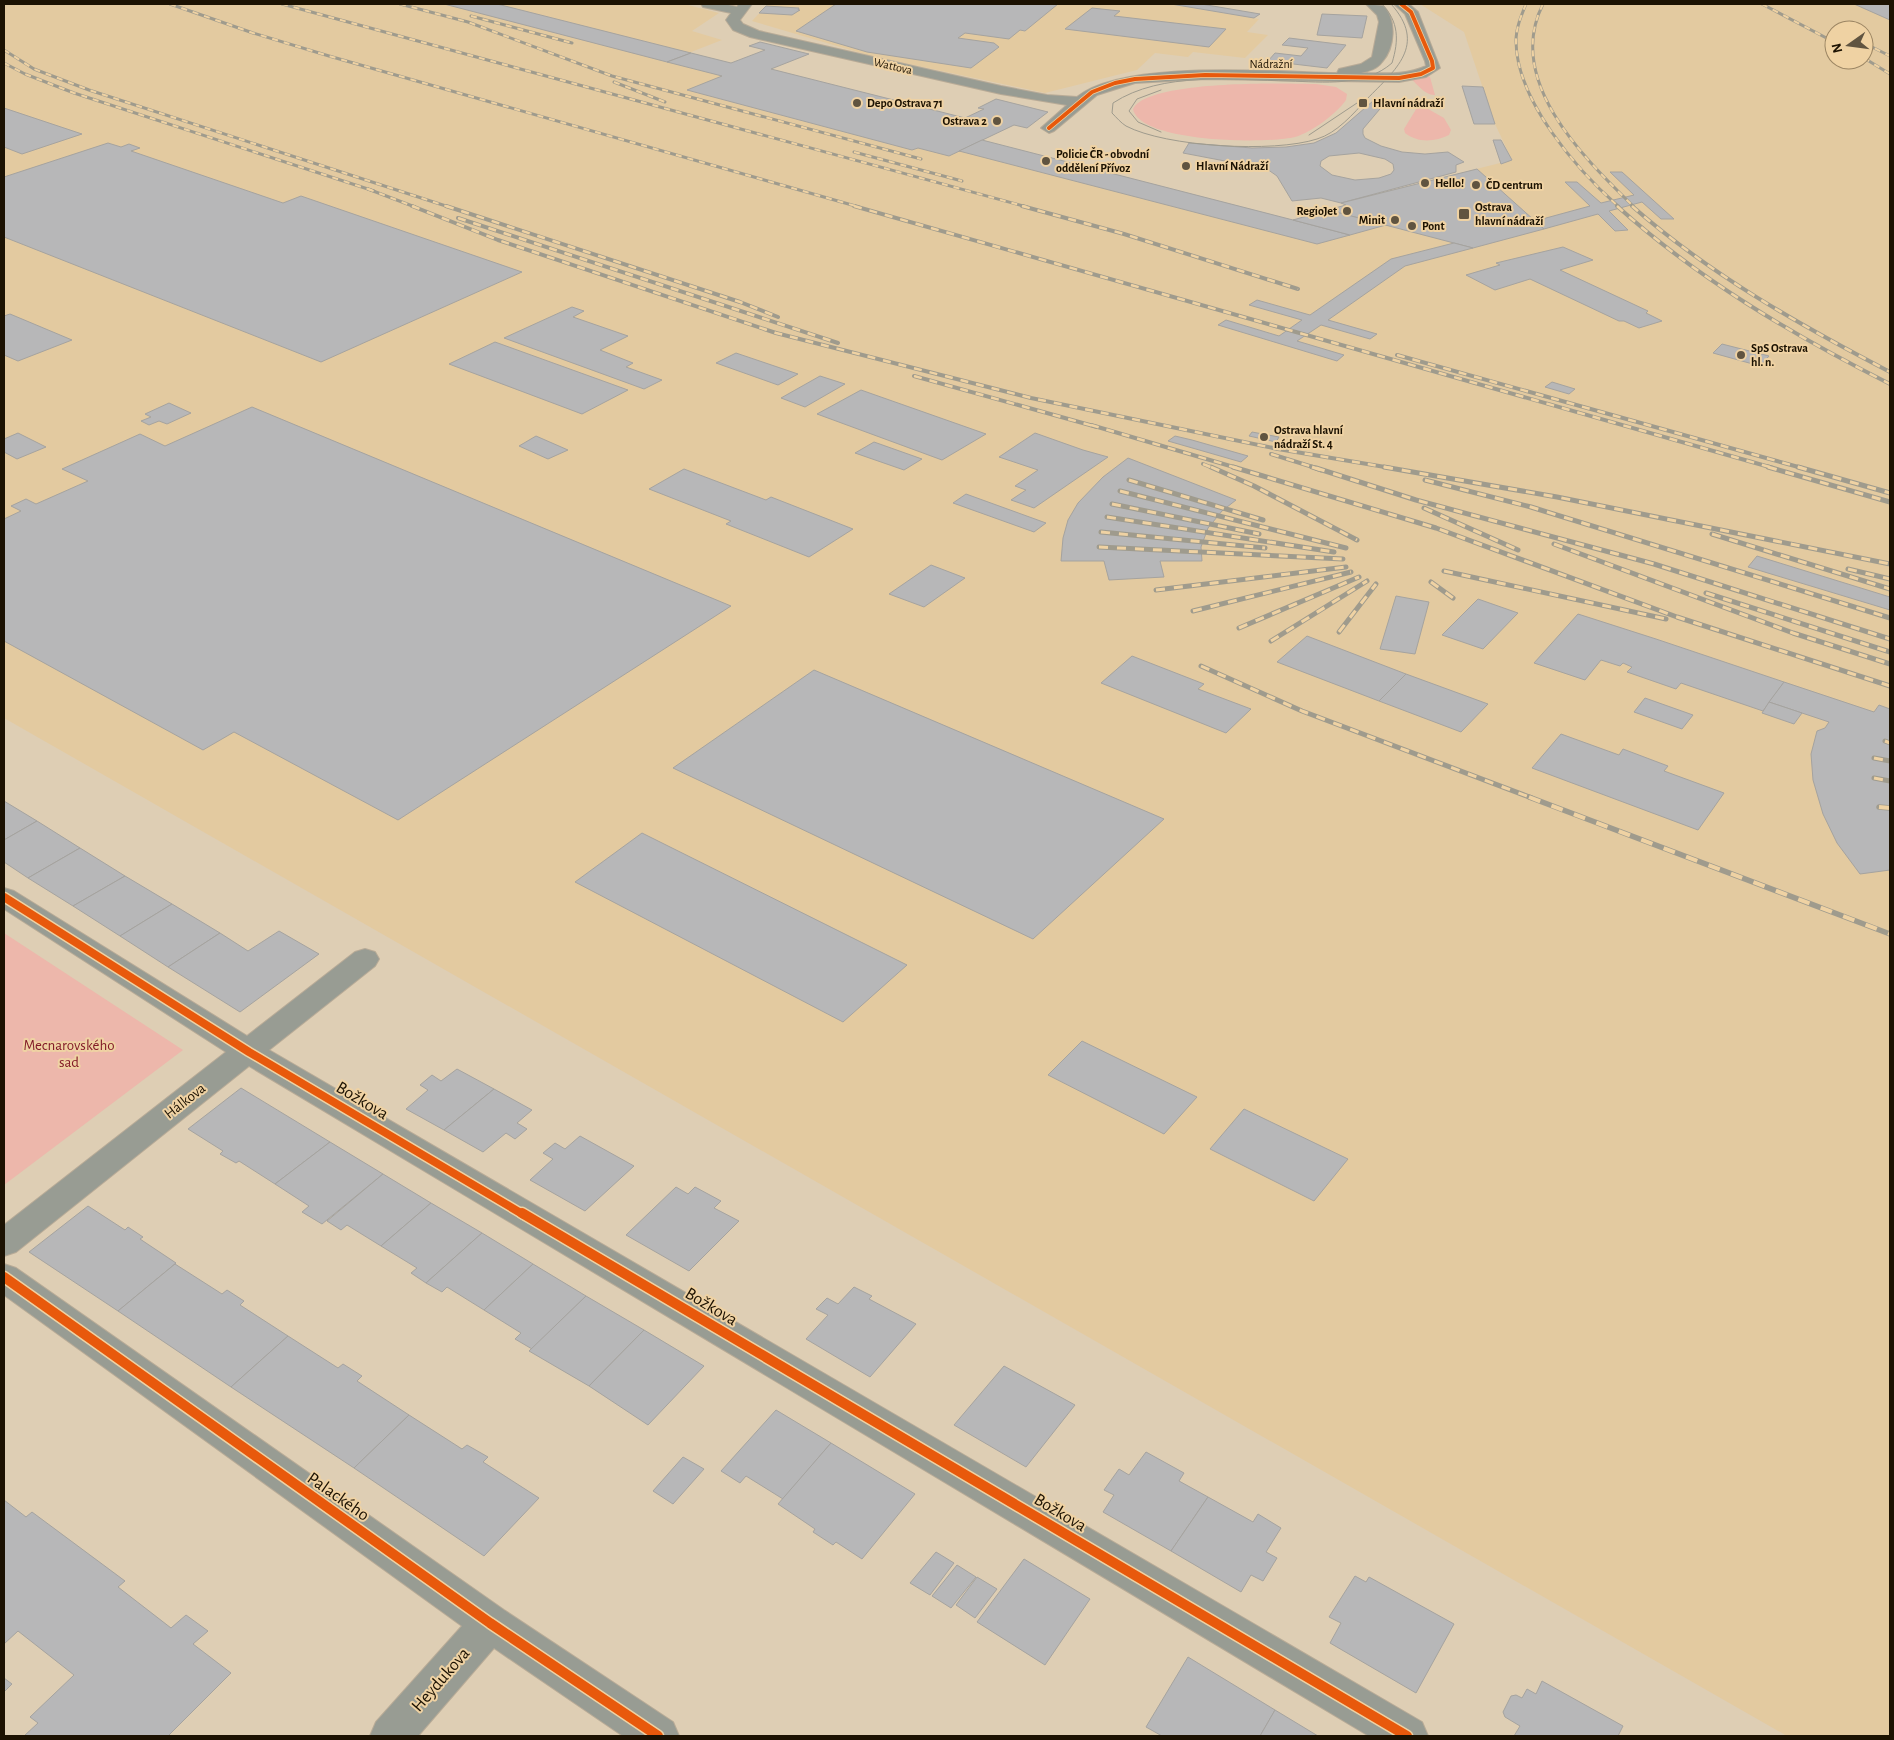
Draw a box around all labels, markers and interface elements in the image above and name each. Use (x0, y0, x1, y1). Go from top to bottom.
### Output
north arrow (1824, 20, 1874, 70)
text: N (1829, 41, 1845, 54)
street label: Wattova (873, 56, 914, 76)
street label: Nádražní (1249, 58, 1293, 70)
marker: Depo Ostrava 71 (851, 97, 863, 109)
place label: Depo Ostrava 71 (867, 97, 943, 109)
marker: Hlavní nádraží (1357, 97, 1369, 109)
place label: Hlavní nádraží (1373, 97, 1444, 109)
place label: Ostrava 2 (942, 115, 987, 127)
marker: Ostrava 2 (991, 115, 1003, 127)
place label: Policie ČR - obvodní oddělení Přívoz (1056, 147, 1150, 174)
marker: Policie ČR - obvodní oddělení Přívoz (1040, 155, 1052, 167)
marker: Hlavní Nádraží (1180, 160, 1192, 172)
place label: Hlavní Nádraží (1196, 160, 1269, 172)
marker: Hello! (1419, 177, 1431, 189)
place label: Hello! (1435, 177, 1464, 189)
place label: ČD centrum (1486, 178, 1543, 191)
marker: ČD centrum (1470, 179, 1482, 191)
place label: Ostrava hlavní nádraží (1475, 201, 1544, 227)
place label: RegioJet (1297, 205, 1337, 217)
marker: RegioJet (1341, 205, 1353, 217)
marker: Ostrava hlavní nádraží (1457, 207, 1471, 221)
place label: Minit (1359, 214, 1385, 226)
marker: Minit (1389, 214, 1401, 226)
marker: Pont (1406, 220, 1418, 232)
place label: Pont (1422, 220, 1445, 232)
place label: SpS Ostrava hl. n. (1751, 342, 1808, 368)
marker: SpS Ostrava hl. n. (1735, 349, 1747, 361)
place label: Ostrava hlavní nádraží St. 4 (1274, 424, 1344, 450)
marker: Ostrava hlavní nádraží St. 4 (1258, 431, 1270, 443)
park label: Mecnarovského sad (23, 1038, 115, 1070)
street label: Božkova (333, 1078, 391, 1124)
street label: Hálkova (162, 1080, 208, 1121)
street label: Božkova (682, 1284, 740, 1330)
street label: Palackého (304, 1469, 372, 1525)
street label: Božkova (1031, 1490, 1089, 1536)
street label: Heydukova (409, 1645, 473, 1715)

